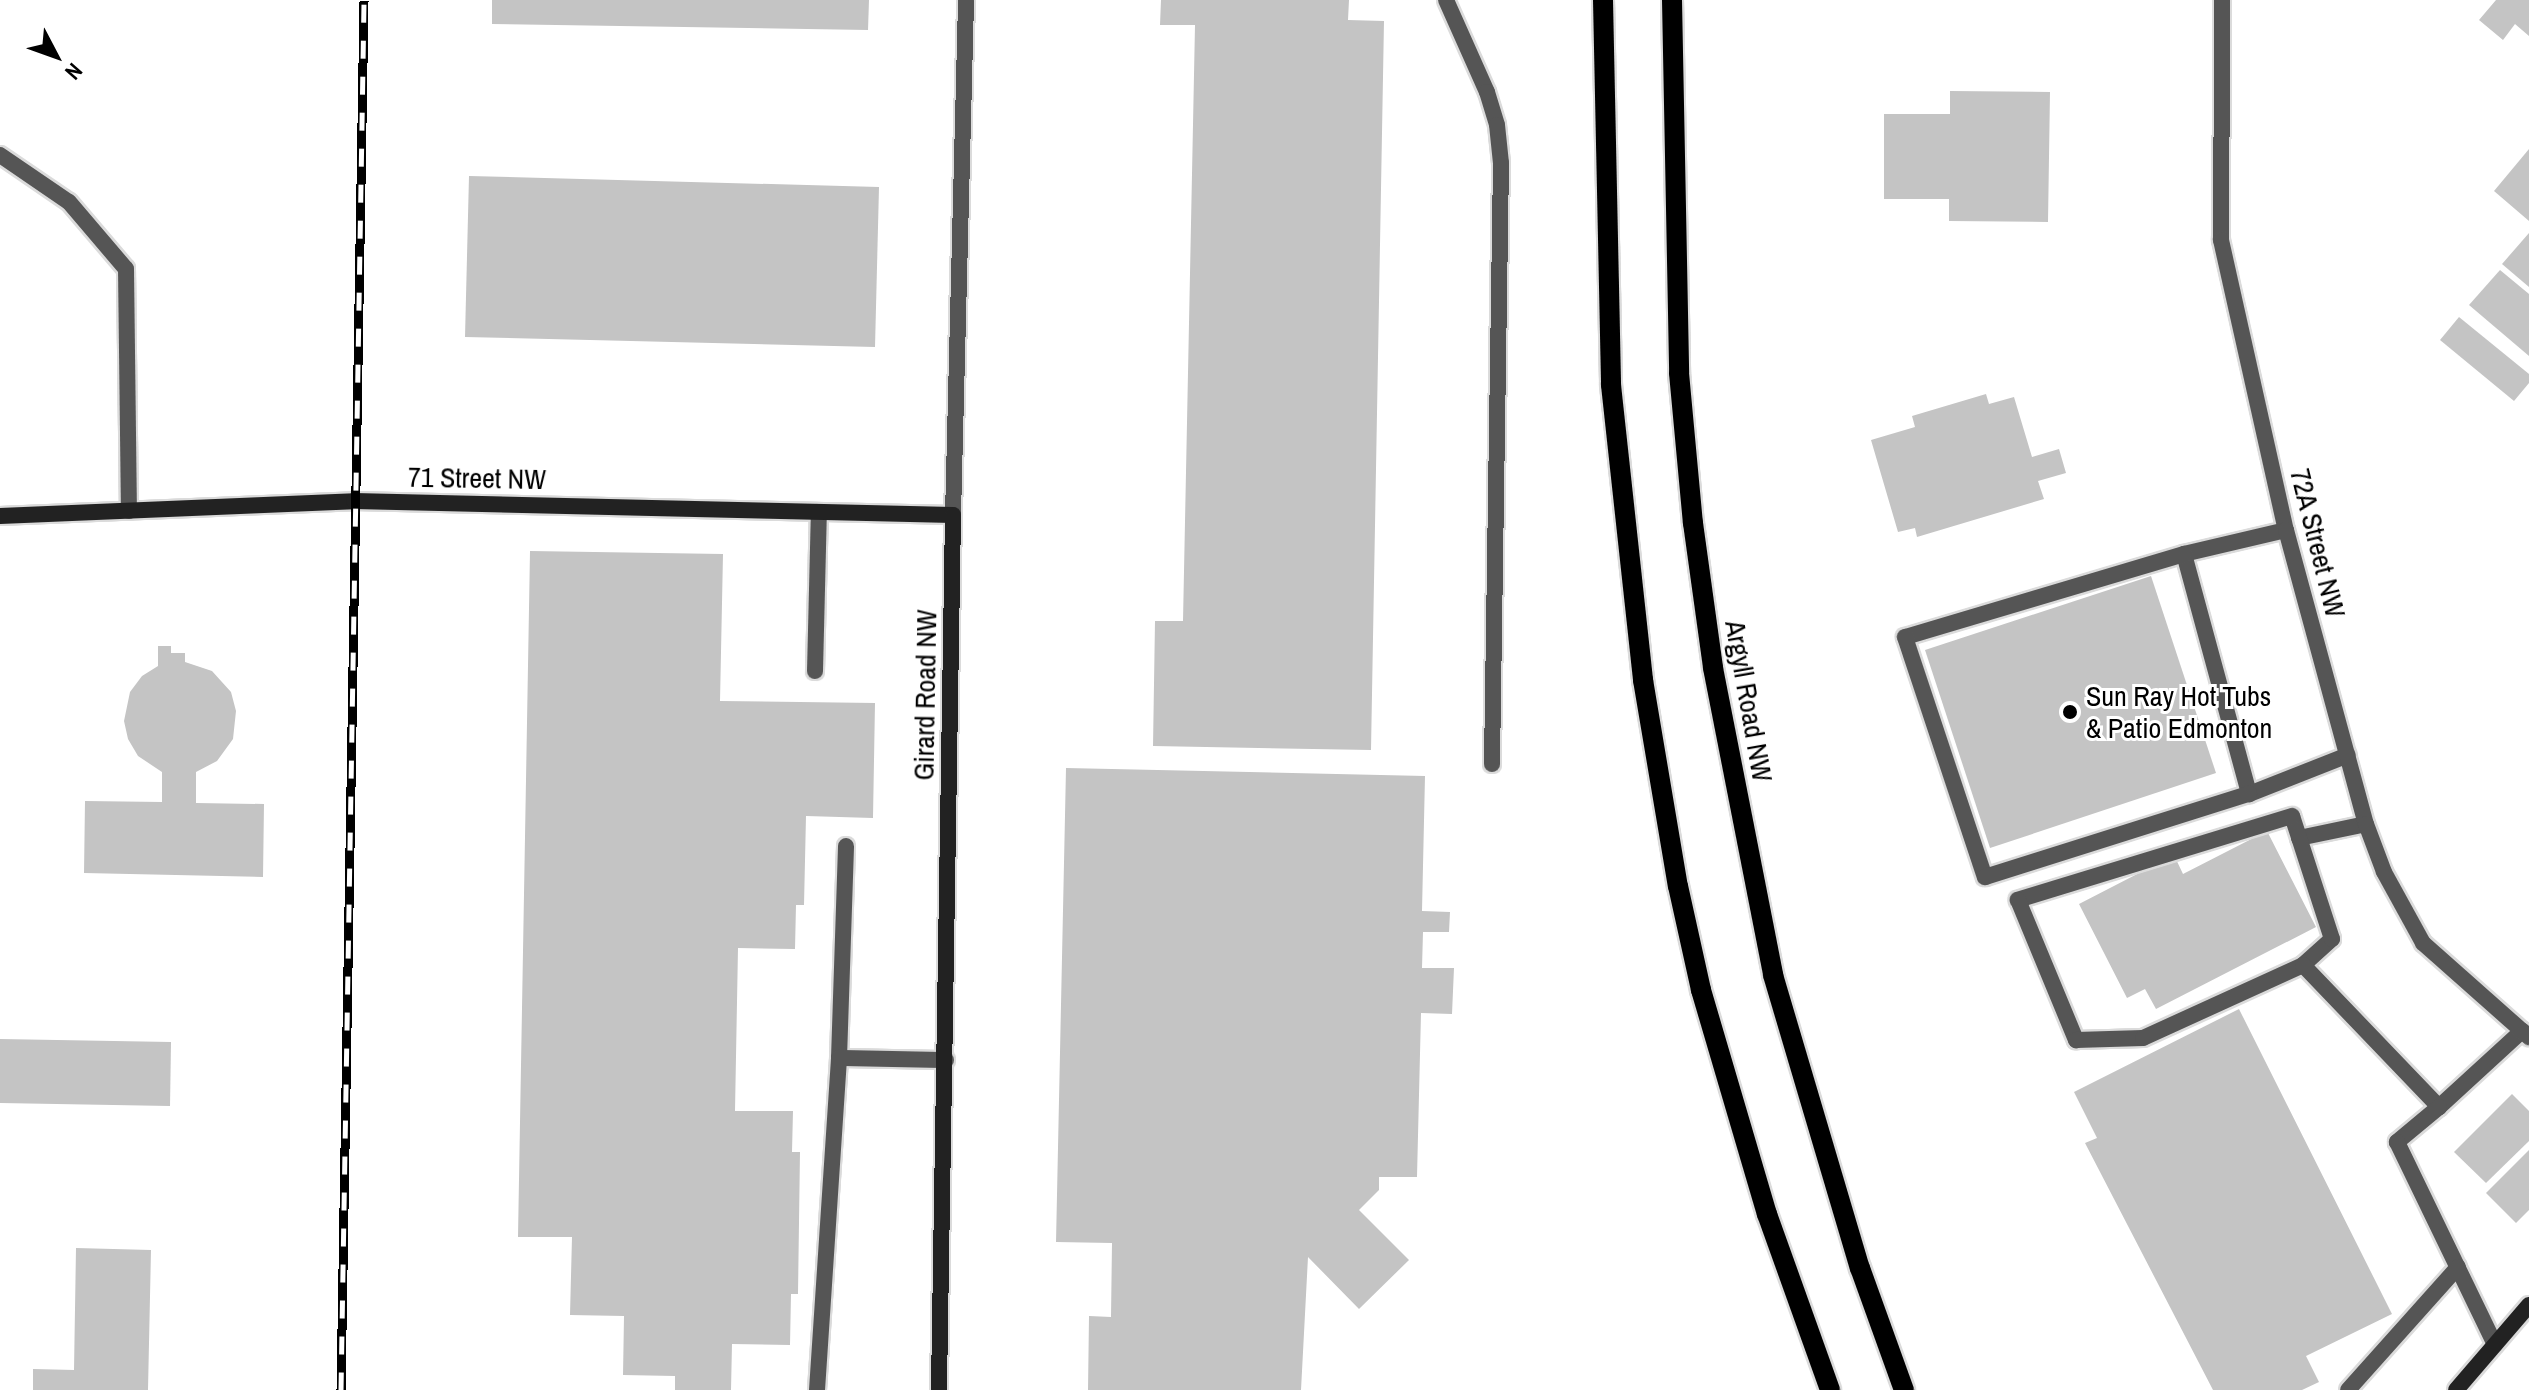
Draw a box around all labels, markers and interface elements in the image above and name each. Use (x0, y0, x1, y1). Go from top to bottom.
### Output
north arrow (16, 16, 96, 96)
text: N (59, 57, 90, 87)
street label: 71 Street NW (408, 460, 546, 496)
street label: 72A Street NW (2283, 465, 2353, 621)
street label: Girard Road NW (907, 609, 943, 781)
street label: Argyll Road NW (1718, 618, 1780, 784)
place label: Sun Ray Hot Tubs & Patio Edmonton (2086, 679, 2272, 745)
marker: Sun Ray Hot Tubs & Patio Edmonton (2061, 703, 2079, 721)

